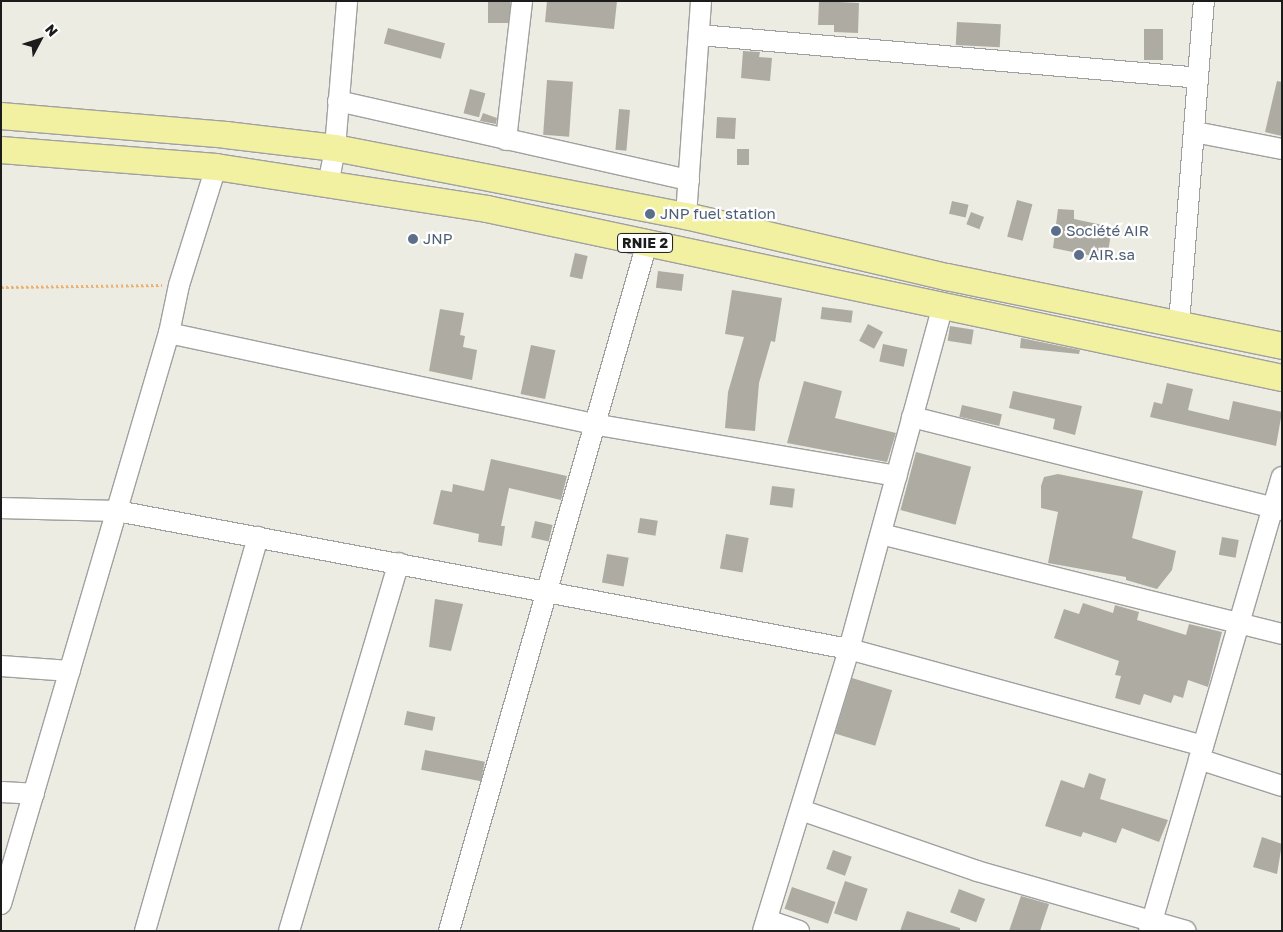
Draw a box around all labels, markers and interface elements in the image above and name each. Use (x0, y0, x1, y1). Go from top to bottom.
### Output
north arrow (15, 15, 65, 65)
text: N (42, 20, 62, 40)
place label: JNP fuel station (660, 205, 776, 223)
marker: JNP fuel station (644, 208, 656, 220)
place label: Société AIR (1066, 222, 1149, 240)
marker: Société AIR (1050, 225, 1062, 237)
place label: JNP (423, 230, 453, 248)
road number: RNIE 2 (616, 232, 674, 254)
marker: JNP (407, 233, 419, 245)
place label: AIR.sa (1089, 246, 1135, 264)
marker: AIR.sa (1073, 249, 1085, 261)

